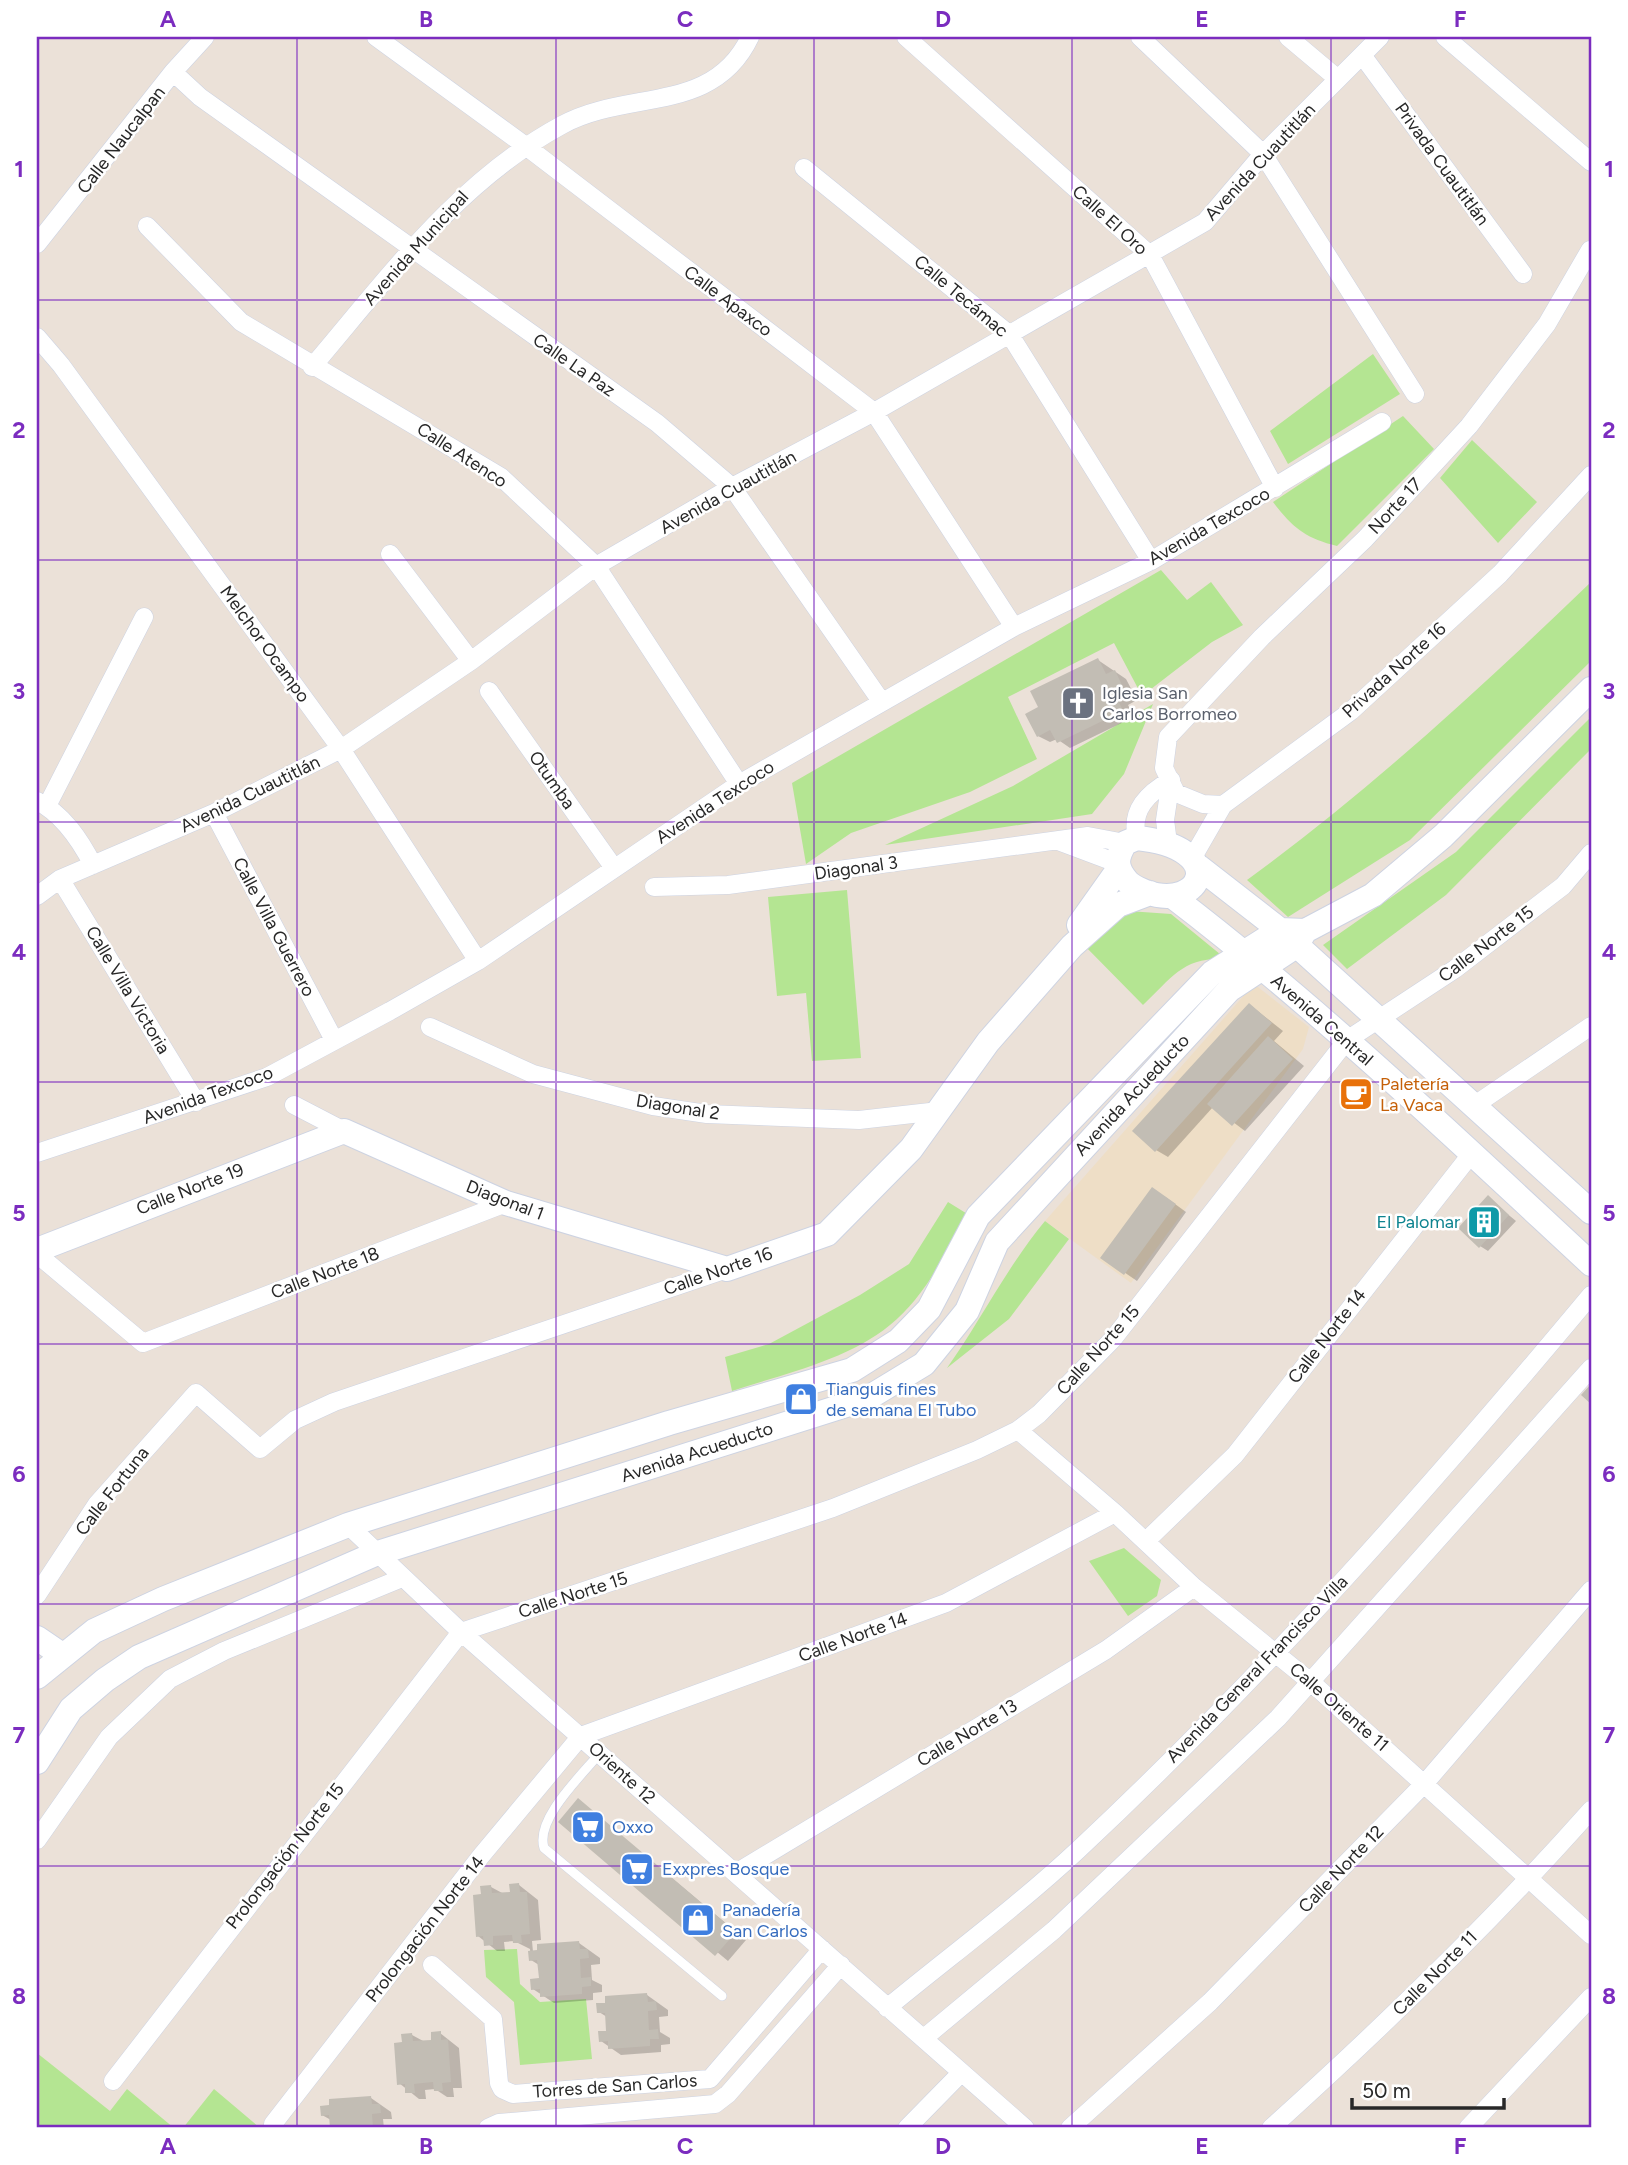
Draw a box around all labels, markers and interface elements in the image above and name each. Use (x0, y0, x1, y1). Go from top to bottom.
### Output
text: A (160, 5, 177, 33)
text: B (419, 5, 433, 33)
text: C (677, 5, 694, 33)
text: D (935, 5, 951, 33)
text: E (1195, 5, 1209, 33)
text: F (1454, 5, 1467, 33)
street label: Calle Naucalpan (72, 82, 170, 198)
street label: Privada Cuautitlán (1390, 98, 1494, 230)
street label: Avenida Cuautitlán (1200, 99, 1320, 225)
text: 1 (14, 155, 24, 183)
text: 1 (1604, 155, 1614, 183)
street label: Calle El Oro (1068, 180, 1152, 260)
street label: Avenida Municipal (359, 186, 473, 310)
street label: Calle Tecámac (909, 250, 1013, 342)
street label: Calle Apaxco (679, 261, 777, 341)
street label: Calle La Paz (529, 329, 620, 402)
text: 2 (12, 416, 26, 444)
text: 2 (1602, 416, 1616, 444)
street label: Calle Atenco (413, 418, 511, 492)
street label: Avenida Cuautitlán (656, 445, 800, 539)
street label: Norte 17 (1364, 473, 1427, 539)
street label: Avenida Texcoco (1144, 482, 1274, 570)
street label: Melchor Ocampo (215, 581, 315, 707)
street label: Privada Norte 16 (1338, 618, 1450, 722)
text: 3 (13, 677, 25, 705)
text: 3 (1603, 677, 1615, 705)
place label: Iglesia San Carlos Borromeo (1102, 682, 1237, 725)
church icon: Iglesia San Carlos Borromeo (1059, 684, 1097, 722)
street label: Otumba (524, 747, 580, 813)
street label: Avenida Cuautitlán (177, 751, 323, 837)
street label: Avenida Texcoco (652, 756, 778, 848)
street label: Diagonal 3 (813, 851, 899, 885)
street label: Calle Villa Guerrero (228, 854, 320, 1000)
street label: Calle Norte 15 (1434, 901, 1538, 987)
street label: Calle Villa Victoria (81, 922, 175, 1058)
text: 4 (12, 938, 26, 966)
text: 4 (1602, 938, 1616, 966)
street label: Avenida Central (1266, 970, 1378, 1070)
street label: Avenida Acueducto (1070, 1030, 1194, 1160)
street label: Avenida Texcoco (140, 1061, 276, 1129)
place label: Paletería La Vaca (1380, 1073, 1449, 1116)
cafe icon: Paletería La Vaca (1337, 1075, 1375, 1113)
street label: Diagonal 2 (635, 1090, 721, 1124)
street label: Calle Norte 19 (133, 1158, 247, 1220)
street label: Diagonal 1 (463, 1175, 547, 1225)
text: 5 (12, 1199, 26, 1227)
text: 5 (1602, 1199, 1616, 1227)
building icon: El Palomar (1465, 1203, 1503, 1241)
place label: El Palomar (1377, 1211, 1460, 1233)
street label: Calle Norte 18 (268, 1242, 382, 1304)
street label: Calle Norte 16 (661, 1242, 775, 1300)
street label: Calle Norte 14 (1283, 1284, 1371, 1388)
street label: Calle Norte 15 (1052, 1300, 1144, 1400)
place label: Tianguis fines de semana El Tubo (826, 1378, 976, 1421)
shop icon: Tianguis fines de semana El Tubo (782, 1380, 820, 1418)
street label: Avenida Acueducto (618, 1417, 776, 1487)
street label: Calle Fortuna (71, 1442, 153, 1540)
text: 6 (12, 1460, 26, 1488)
text: 6 (1602, 1460, 1616, 1488)
street label: Calle Norte 15 (516, 1567, 630, 1623)
street label: Avenida General Francisco Villa (1162, 1571, 1352, 1767)
street label: Calle Norte 14 (795, 1607, 911, 1667)
street label: Calle Oriente 11 (1285, 1658, 1393, 1756)
street label: Calle Norte 13 (913, 1694, 1021, 1772)
text: 7 (13, 1721, 26, 1749)
text: 7 (1603, 1721, 1616, 1749)
street label: Oriente 12 (584, 1737, 660, 1809)
street label: Prolongación Norte 15 (221, 1779, 349, 1933)
supermarket icon: Oxxo (569, 1808, 607, 1846)
place label: Oxxo (612, 1816, 653, 1838)
street label: Calle Norte 12 (1294, 1821, 1388, 1917)
supermarket icon: Exxpres Bosque (618, 1850, 656, 1888)
street label: Prolongación Norte 14 (361, 1851, 489, 2007)
place label: Exxpres Bosque (662, 1858, 789, 1880)
place label: Panadería San Carlos (722, 1899, 808, 1942)
shop icon: Panadería San Carlos (679, 1901, 717, 1939)
street label: Calle Norte 11 (1388, 1926, 1482, 2020)
text: 8 (12, 1982, 26, 2010)
text: 8 (1602, 1982, 1616, 2010)
scale bar (1352, 2067, 1504, 2111)
street label: Torres de San Carlos (532, 2069, 698, 2103)
text: 50 m (1362, 2078, 1411, 2103)
text: A (160, 2132, 177, 2160)
text: B (419, 2132, 433, 2160)
text: C (677, 2132, 694, 2160)
text: D (935, 2132, 951, 2160)
text: E (1195, 2132, 1209, 2160)
text: F (1454, 2132, 1467, 2160)

